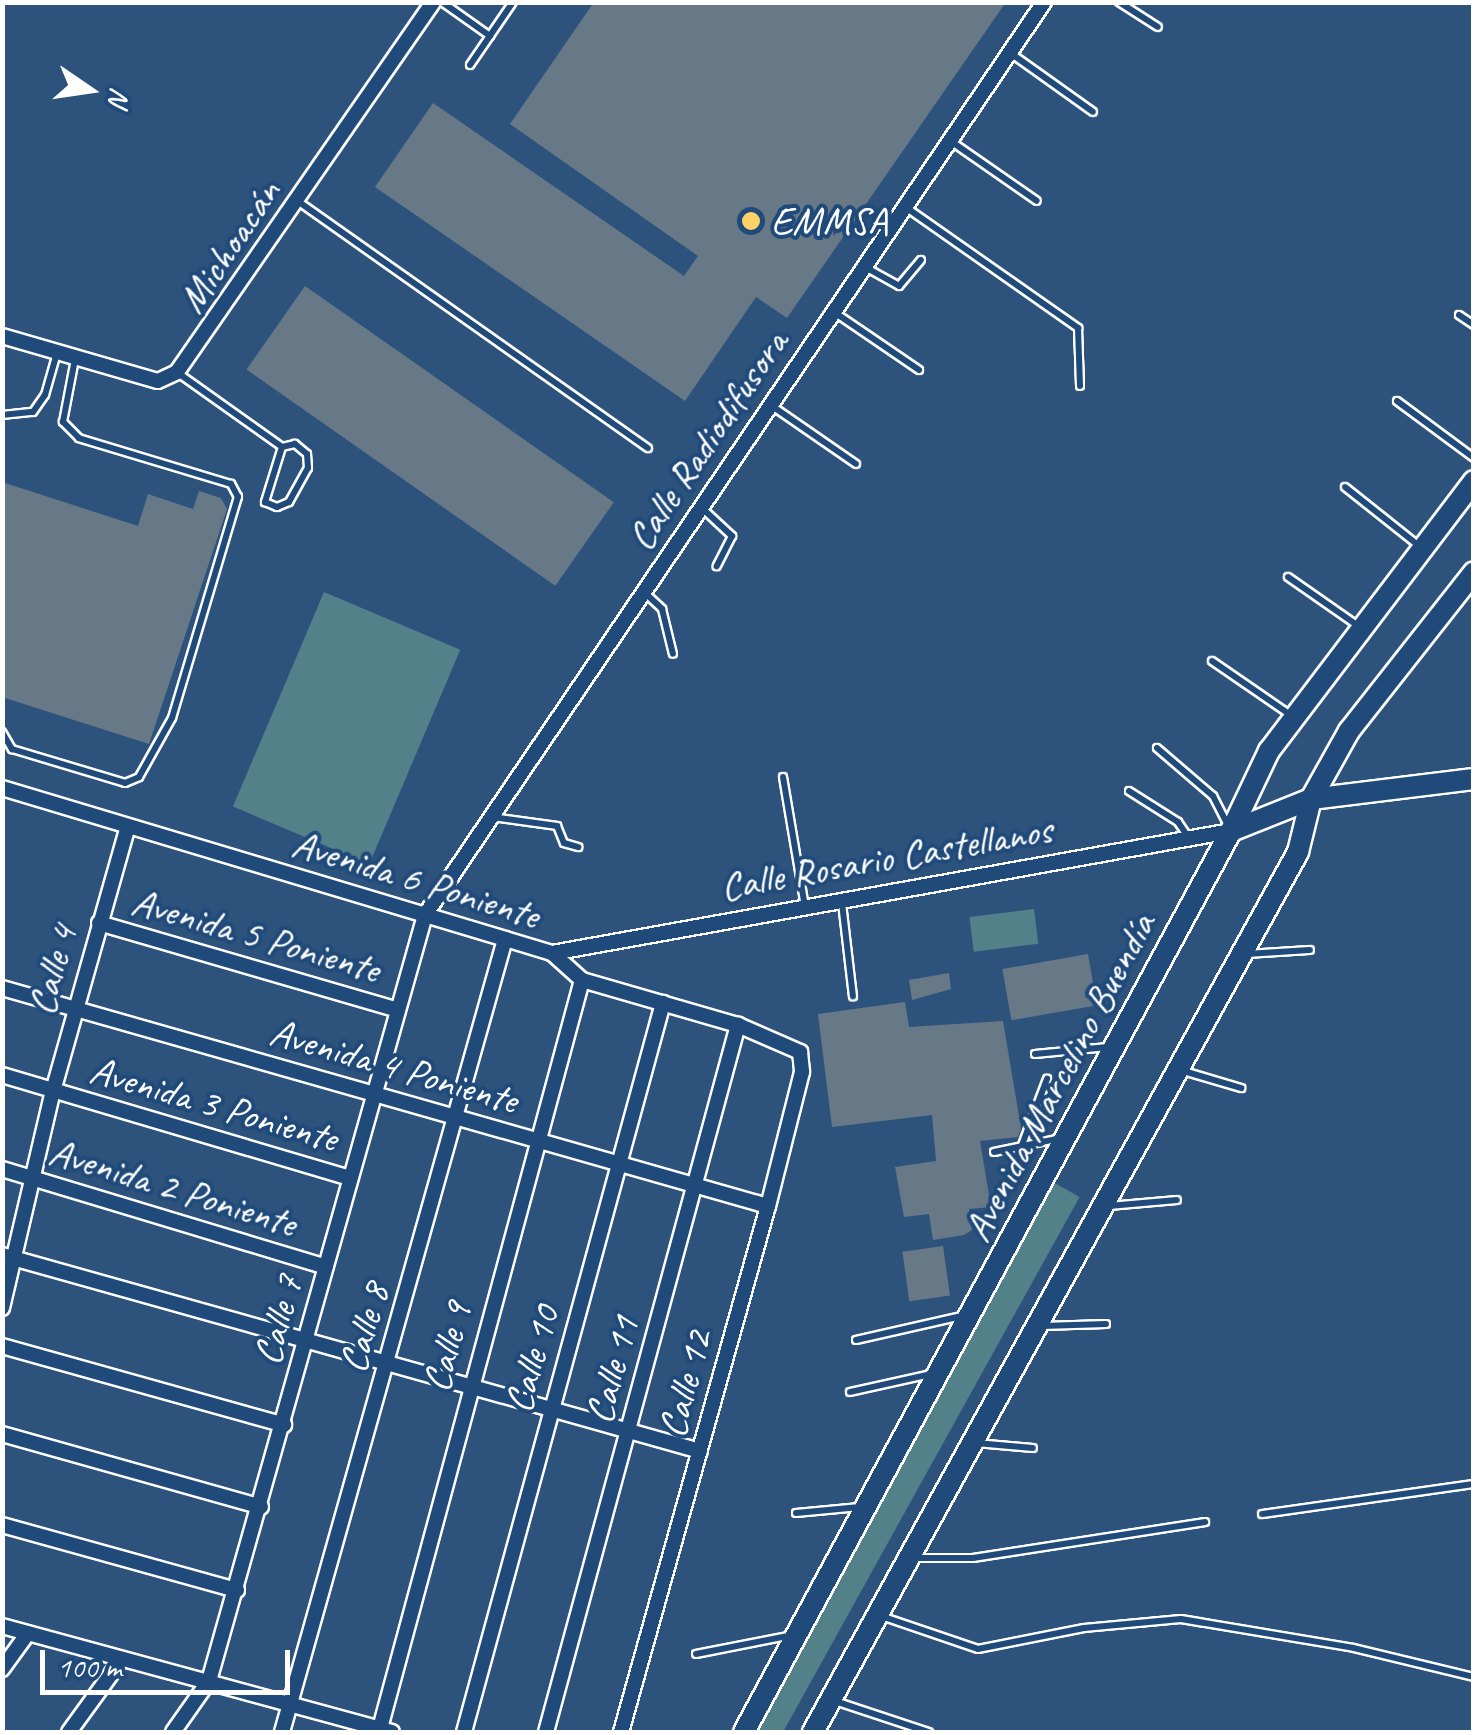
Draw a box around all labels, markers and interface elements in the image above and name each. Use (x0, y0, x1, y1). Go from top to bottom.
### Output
north arrow (40, 40, 140, 140)
text: N (101, 84, 139, 109)
street label: Michoacán (167, 170, 291, 322)
place label: EMMSA (771, 197, 887, 245)
marker: EMMSA (740, 210, 762, 232)
street label: Calle Radiodifusora (615, 320, 799, 560)
street label: Calle Rosario Castellanos (717, 805, 1055, 911)
street label: Avenida 6 Poniente (287, 819, 545, 939)
street label: Avenida 5 Poniente (127, 877, 385, 993)
street label: Avenida Marcelino Buendía (952, 905, 1166, 1249)
street label: Calle 4 (16, 920, 88, 1020)
street label: Avenida 4 Poniente (265, 1008, 523, 1124)
street label: Avenida 3 Poniente (85, 1046, 343, 1162)
street label: Avenida 2 Poniente (44, 1127, 302, 1247)
street label: Calle 7 (243, 1270, 313, 1370)
street label: Calle 8 (328, 1278, 400, 1378)
street label: Calle 9 (412, 1297, 482, 1397)
street label: Calle 10 (494, 1300, 570, 1418)
street label: Calle 11 (575, 1311, 649, 1429)
street label: Calle 12 (648, 1325, 722, 1443)
scale bar (45, 1630, 295, 1692)
text: 100 m (57, 1648, 122, 1686)

